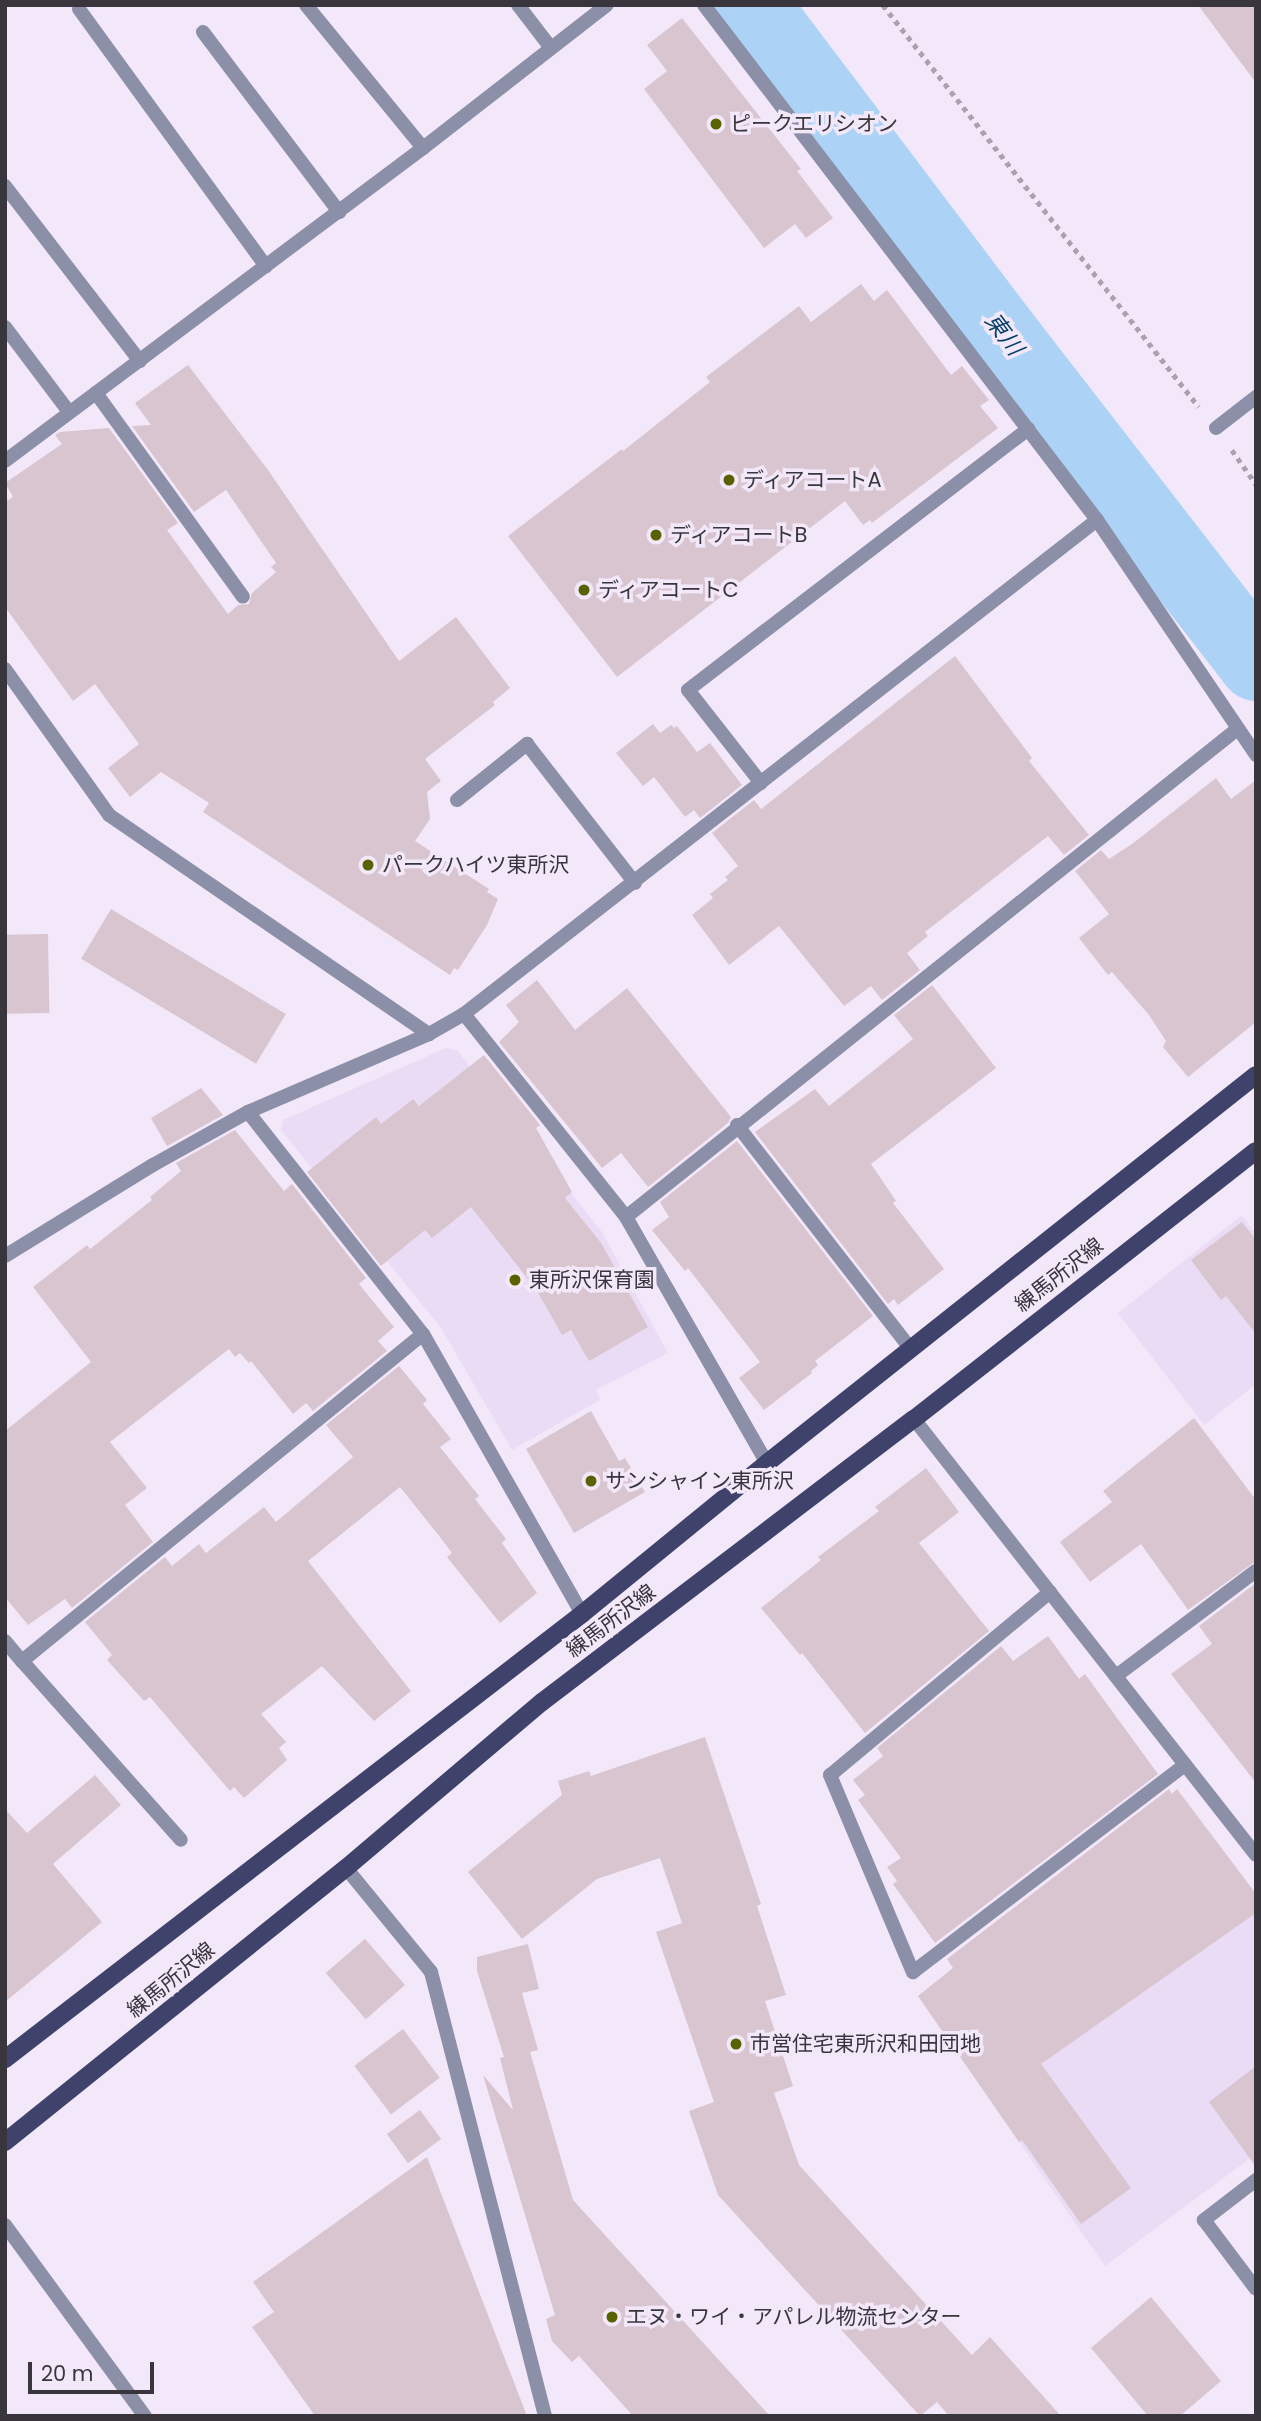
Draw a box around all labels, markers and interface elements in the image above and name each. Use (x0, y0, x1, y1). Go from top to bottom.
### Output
place label: ピークエリシオン (730, 111, 898, 137)
marker: ピークエリシオン (708, 116, 724, 132)
water label: 東川 (979, 307, 1029, 361)
place label: ディアコートA (743, 467, 883, 493)
marker: ディアコートA (721, 472, 737, 488)
place label: ディアコートB (670, 522, 809, 548)
marker: ディアコートB (648, 527, 664, 543)
place label: ディアコートC (598, 577, 740, 603)
marker: ディアコートC (576, 582, 592, 598)
place label: パークハイツ東所沢 (382, 852, 571, 878)
marker: パークハイツ東所沢 (360, 857, 376, 873)
street label: 練馬所沢線 (1010, 1233, 1108, 1317)
place label: 東所沢保育園 (529, 1267, 655, 1293)
marker: 東所沢保育園 (507, 1272, 523, 1288)
place label: サンシャイン東所沢 (605, 1468, 794, 1494)
marker: サンシャイン東所沢 (583, 1473, 599, 1489)
street label: 練馬所沢線 (561, 1579, 661, 1663)
street label: 練馬所沢線 (122, 1937, 220, 2023)
place label: 市営住宅東所沢和田団地 (750, 2031, 981, 2057)
marker: 市営住宅東所沢和田団地 (728, 2036, 744, 2052)
place label: エヌ・ワイ・アパレル物流センター (626, 2304, 962, 2330)
marker: エヌ・ワイ・アパレル物流センター (604, 2309, 620, 2325)
scale bar (32, 2348, 158, 2392)
text: 20 m (41, 2359, 94, 2388)

